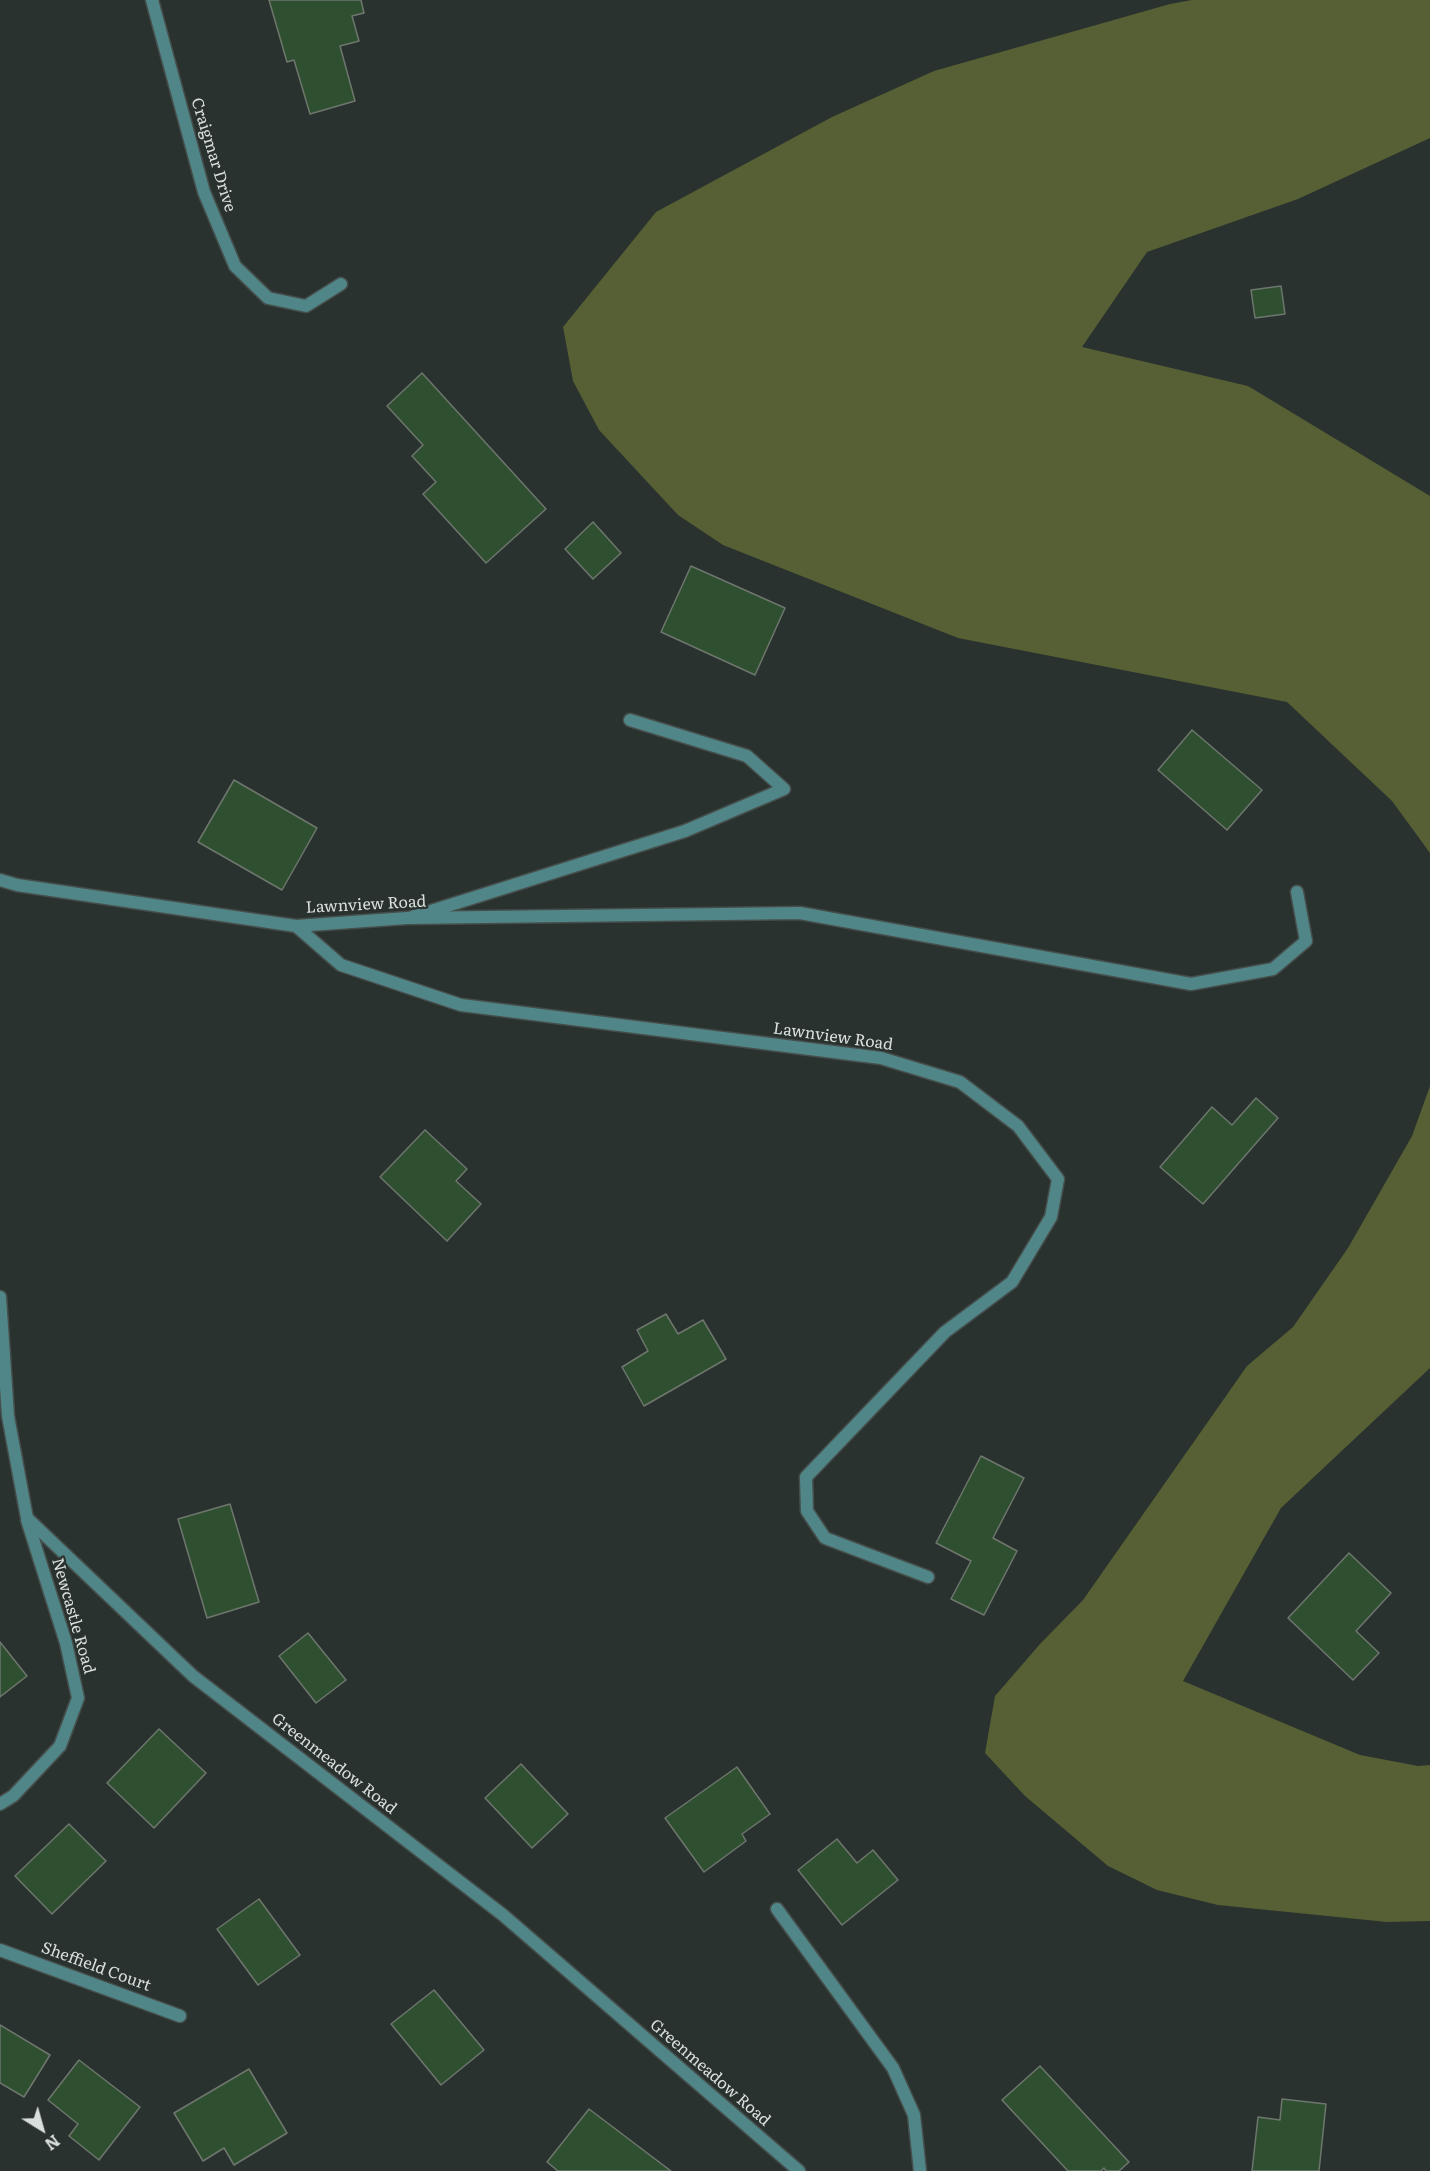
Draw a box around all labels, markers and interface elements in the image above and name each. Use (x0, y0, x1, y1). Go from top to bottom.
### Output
street label: Craigmar Drive (187, 96, 239, 214)
street label: Lawnview Road (305, 892, 427, 918)
street label: Lawnview Road (772, 1019, 894, 1055)
street label: Newcastle Road (47, 1556, 99, 1676)
street label: Greenmeadow Road (268, 1709, 400, 1819)
street label: Sheffield Court (39, 1938, 153, 1996)
street label: Greenmeadow Road (646, 2016, 774, 2130)
north arrow (12, 2099, 72, 2159)
text: N (40, 2130, 65, 2157)

